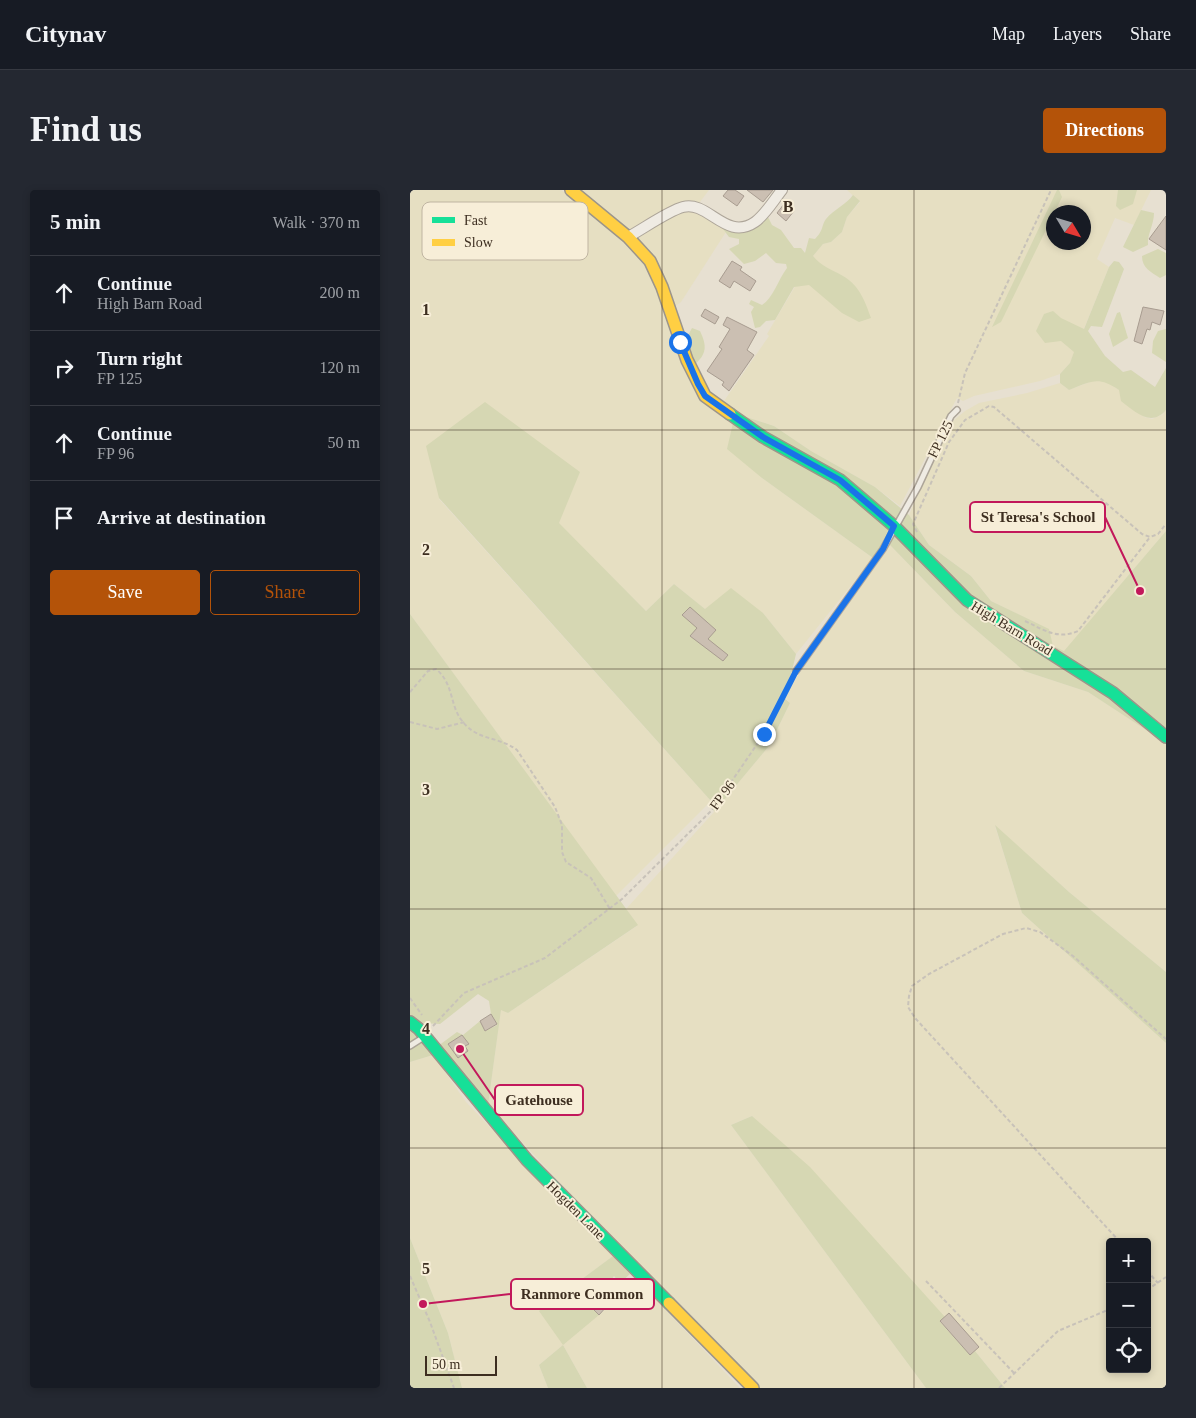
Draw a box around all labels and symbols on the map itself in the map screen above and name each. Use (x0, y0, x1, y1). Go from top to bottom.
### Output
text: B (783, 198, 794, 215)
legend (422, 202, 588, 260)
north arrow (1046, 205, 1091, 250)
text: Fast (464, 213, 487, 228)
text: Slow (464, 235, 494, 250)
text: 1 (422, 301, 430, 318)
route start (669, 331, 692, 354)
street label: FP 125 (925, 418, 956, 460)
callout: St Teresa's School (970, 502, 1105, 532)
text: St Teresa's School (981, 509, 1095, 525)
text: 2 (422, 541, 430, 558)
street label: High Barn Road (969, 598, 1055, 658)
route end (753, 723, 776, 746)
street label: FP 96 (707, 778, 738, 813)
text: 3 (422, 781, 430, 798)
text: 4 (422, 1020, 430, 1037)
callout: Gatehouse (495, 1085, 583, 1115)
text: Gatehouse (505, 1092, 573, 1108)
street label: Hogden Lane (544, 1178, 608, 1242)
text: 5 (422, 1260, 430, 1277)
callout: Ranmore Common (511, 1279, 654, 1309)
text: Ranmore Common (521, 1286, 644, 1302)
scale bar (425, 1353, 498, 1376)

